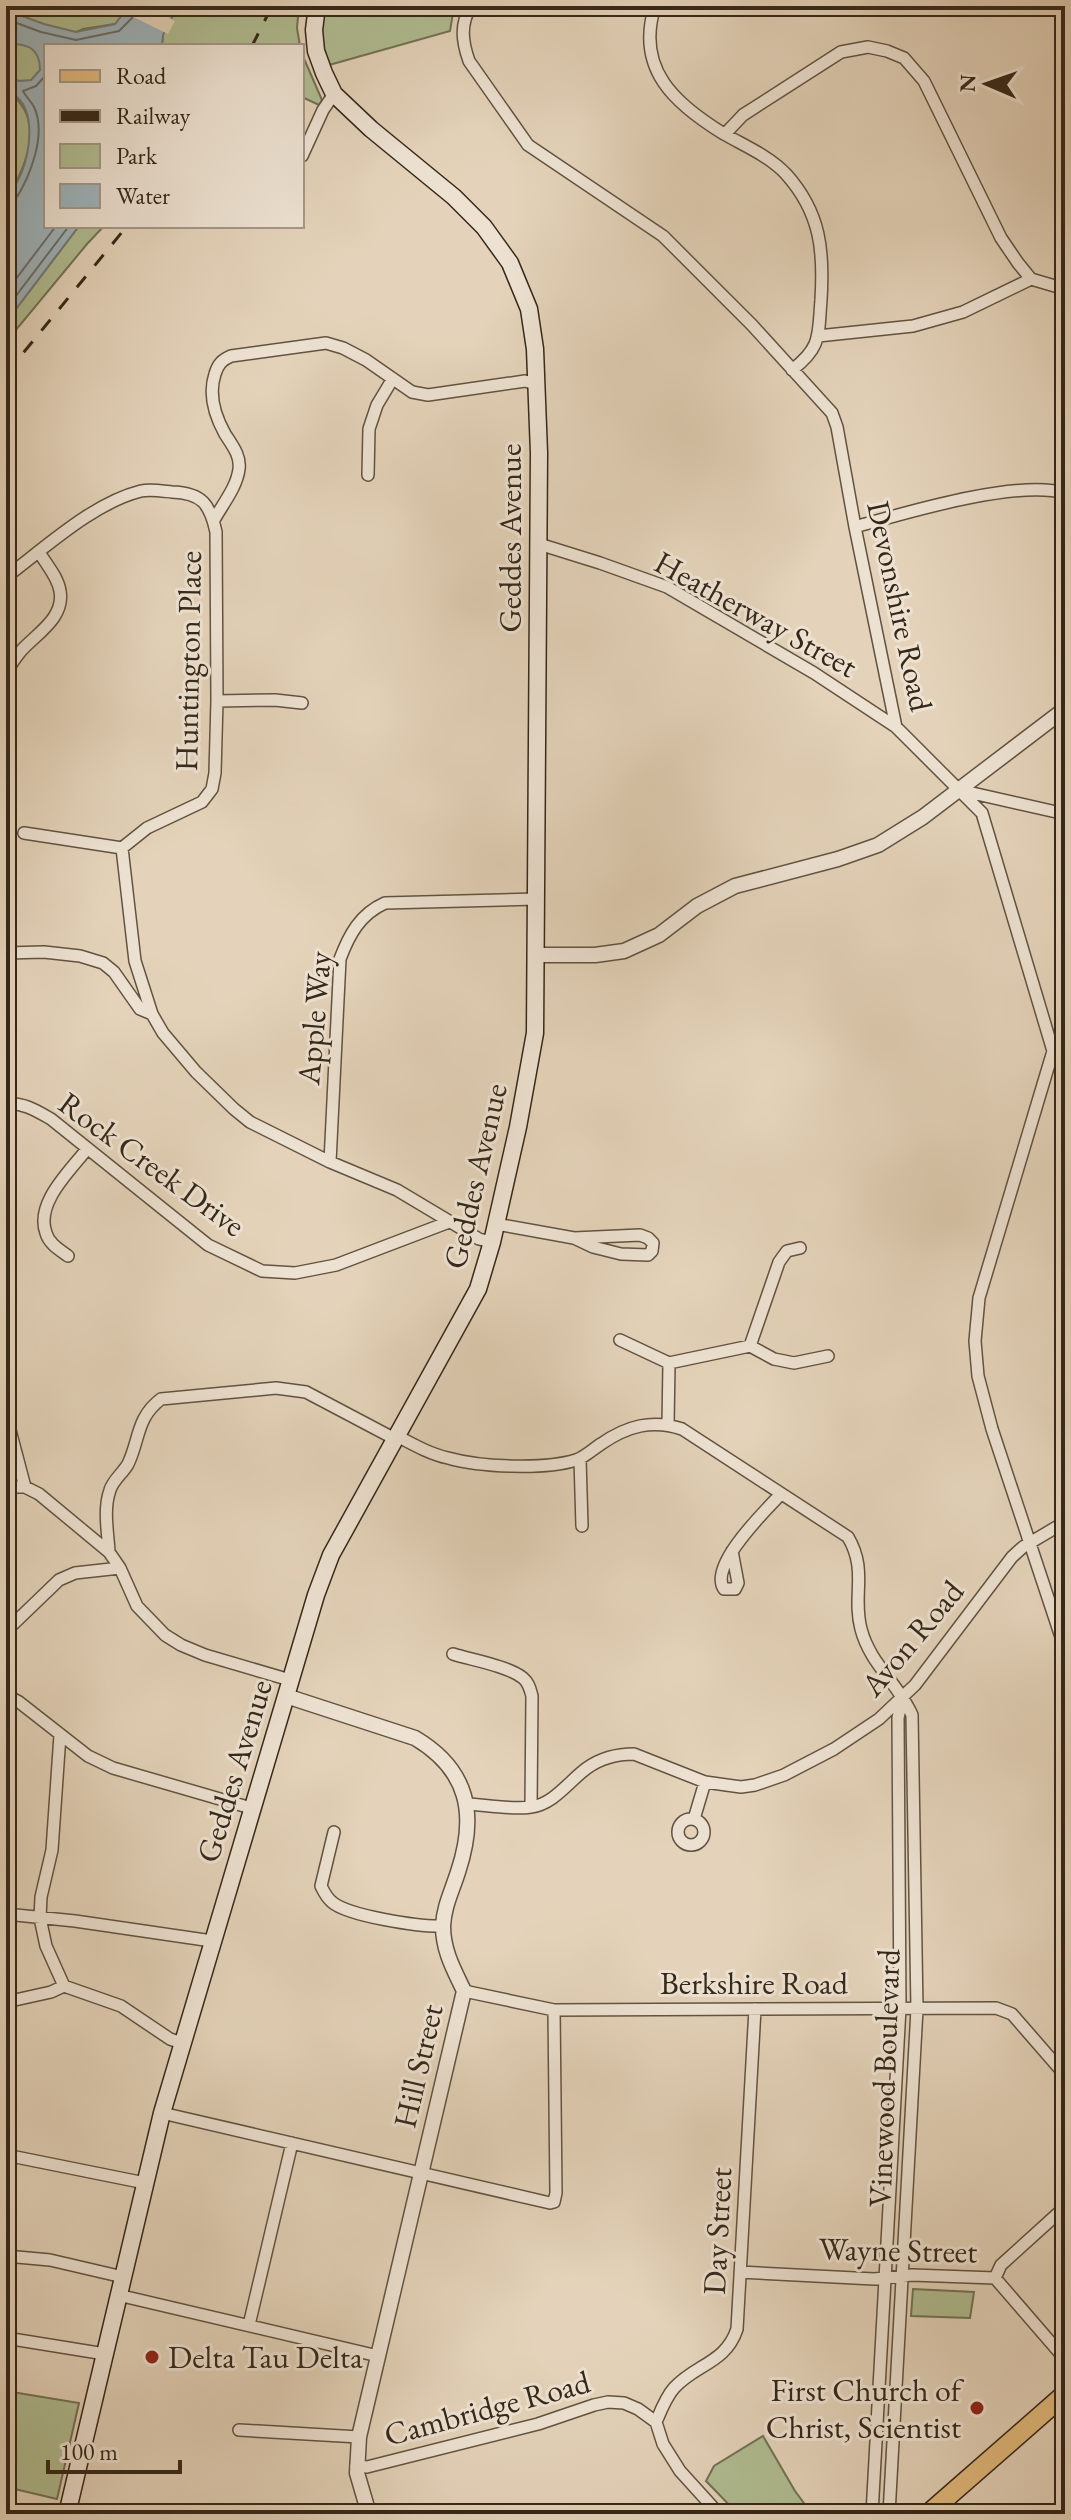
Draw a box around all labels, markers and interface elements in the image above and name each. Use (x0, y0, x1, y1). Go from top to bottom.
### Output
legend (44, 44, 304, 228)
north arrow (947, 44, 1027, 124)
text: Road (116, 60, 167, 91)
text: N (953, 74, 982, 93)
text: Railway (116, 100, 191, 131)
text: Park (116, 140, 158, 171)
text: Water (116, 180, 170, 211)
street label: Geddes Avenue (489, 444, 531, 632)
street label: Devonshire Road (857, 497, 943, 716)
street label: Heatherway Street (647, 541, 865, 687)
street label: Huntington Place (165, 550, 211, 772)
street label: Apple Way (287, 948, 341, 1088)
street label: Geddes Avenue (433, 1079, 517, 1273)
street label: Rock Creek Drive (50, 1082, 254, 1246)
street label: Avon Road (851, 1571, 973, 1706)
street label: Geddes Avenue (186, 1675, 282, 1867)
street label: Vinewood Boulevard (859, 1947, 910, 2208)
street label: Berkshire Road (660, 1962, 849, 2004)
street label: Hill Street (383, 2000, 453, 2132)
street label: Day Street (693, 2166, 741, 2296)
street label: Wayne Street (818, 2228, 978, 2272)
place label: Delta Tau Delta (168, 2336, 363, 2378)
marker: Delta Tau Delta (143, 2348, 161, 2366)
street label: Cambridge Road (379, 2360, 595, 2456)
place label: First Church of Christ, Scientist (766, 2369, 965, 2448)
marker: First Church of Christ, Scientist (968, 2399, 986, 2417)
scale bar (48, 2424, 180, 2474)
text: 100 m (60, 2436, 118, 2467)

